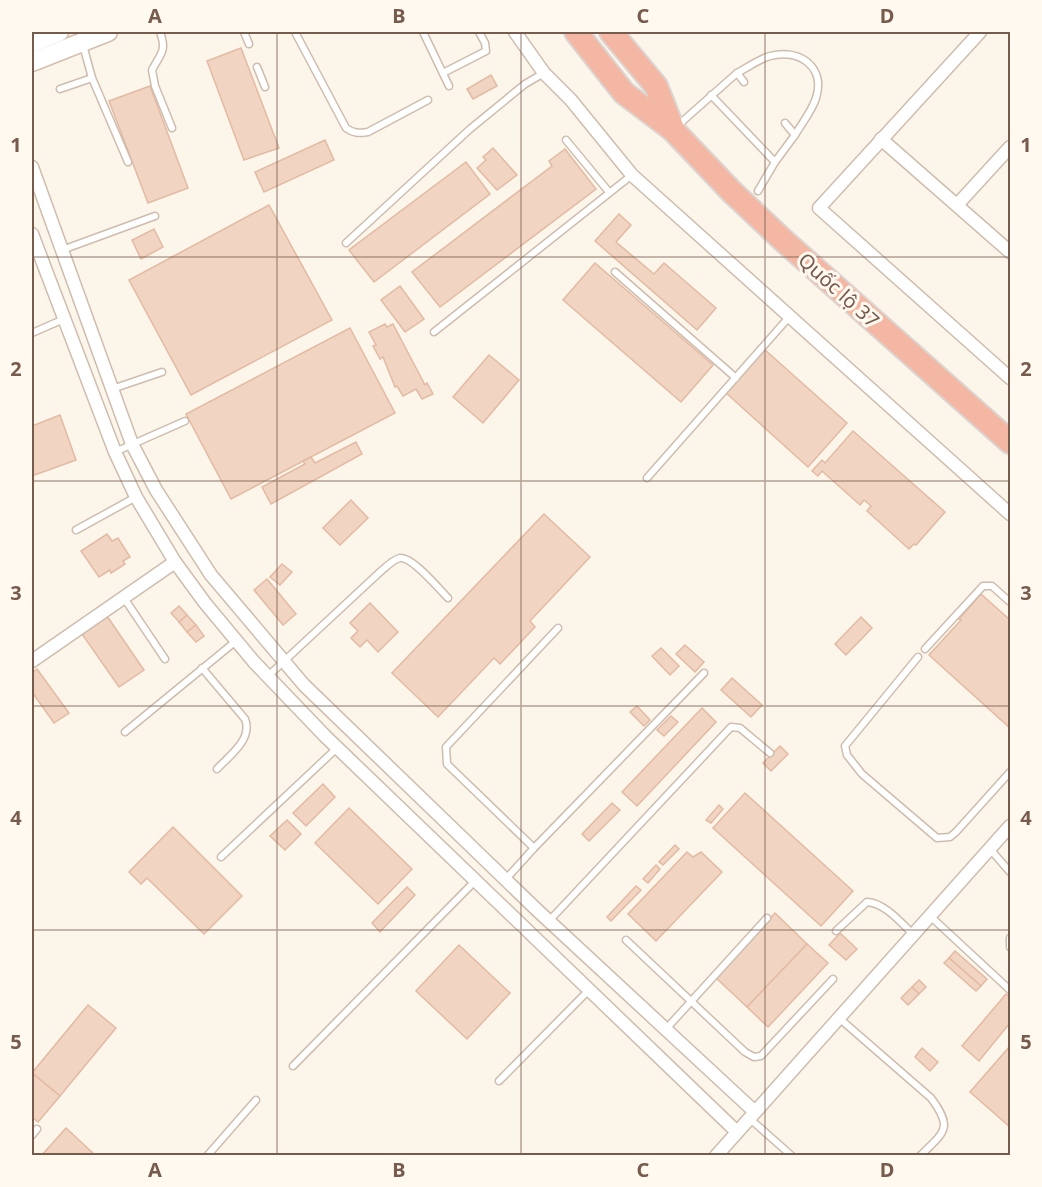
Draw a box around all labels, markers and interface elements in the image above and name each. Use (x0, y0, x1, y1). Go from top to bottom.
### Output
text: A (148, 2, 162, 29)
text: B (392, 2, 406, 29)
text: C (637, 2, 650, 29)
text: D (880, 2, 894, 29)
text: 1 (10, 131, 22, 158)
text: 1 (1020, 131, 1032, 158)
street label: Quốc lộ 37 (793, 246, 885, 334)
text: 2 (10, 355, 22, 382)
text: 2 (1020, 355, 1032, 382)
text: 3 (10, 579, 22, 606)
text: 3 (1020, 579, 1032, 606)
text: 4 (10, 804, 22, 831)
text: 4 (1020, 804, 1032, 831)
text: 5 (10, 1028, 22, 1055)
text: 5 (1020, 1028, 1032, 1055)
text: A (148, 1156, 162, 1183)
text: B (392, 1156, 406, 1183)
text: C (637, 1156, 650, 1183)
text: D (880, 1156, 894, 1183)

